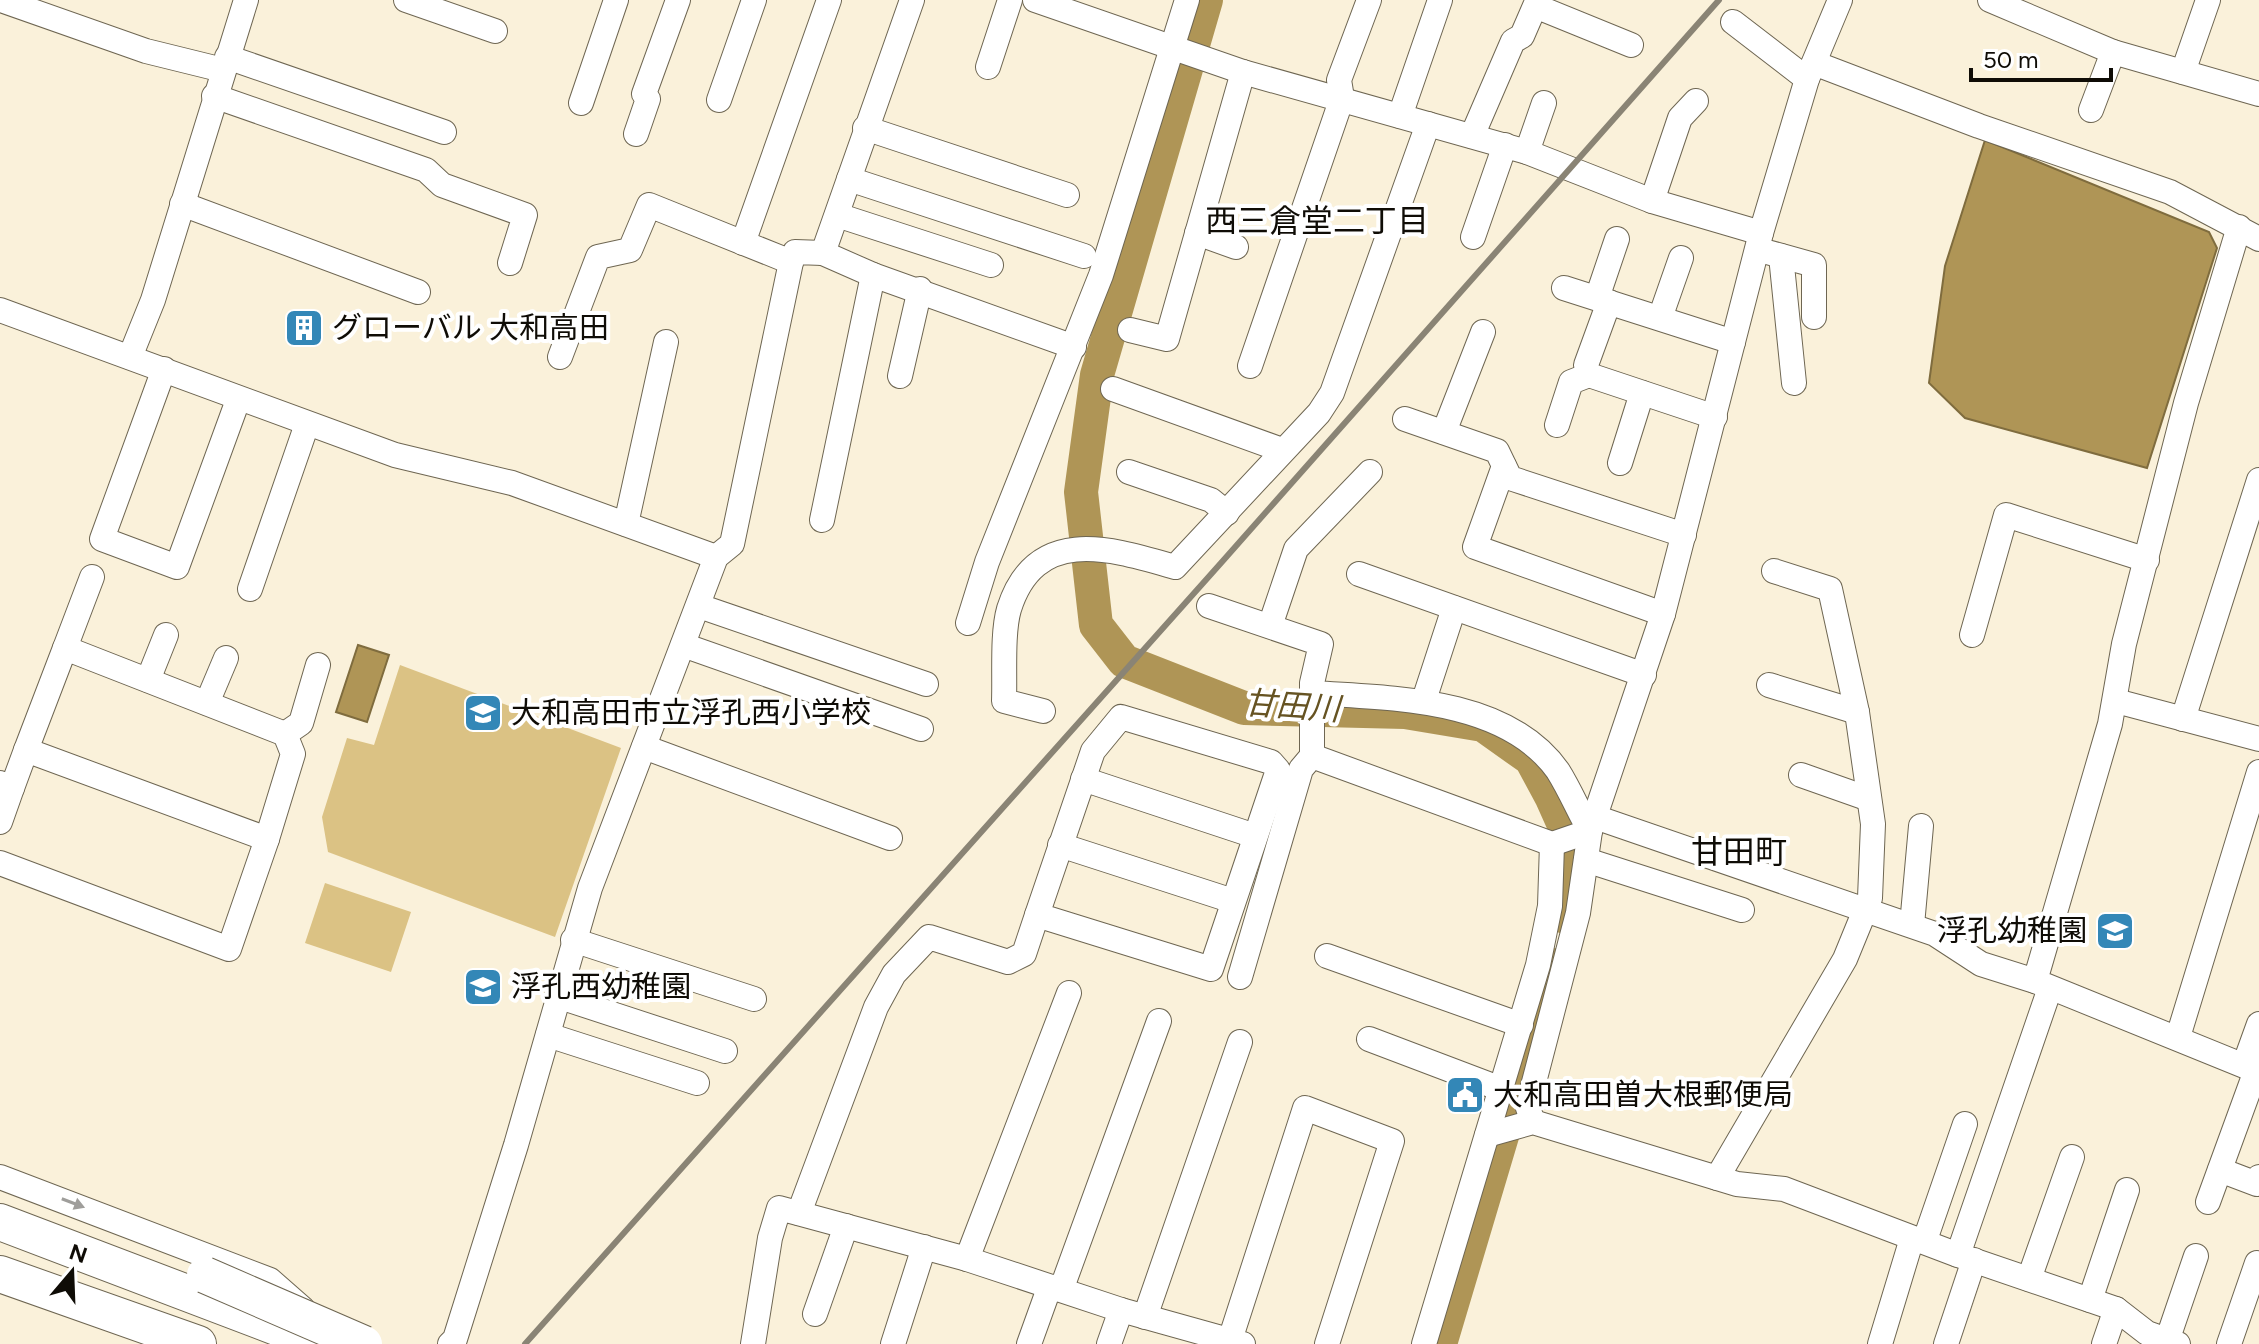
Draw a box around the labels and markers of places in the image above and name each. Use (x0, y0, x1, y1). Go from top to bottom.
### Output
building icon: グローバル 大和高田 (283, 307, 325, 349)
place label: グローバル 大和高田 (332, 309, 609, 346)
school or university icon: 大和高田市立浮孔西小学校 (462, 692, 504, 734)
place label: 大和高田市立浮孔西小学校 (511, 694, 871, 731)
school or university icon: 浮孔幼稚園 (2094, 910, 2136, 952)
place label: 浮孔幼稚園 (1937, 912, 2087, 949)
school or university icon: 浮孔西幼稚園 (462, 966, 504, 1008)
place label: 浮孔西幼稚園 (511, 968, 691, 1005)
public building icon: 大和高田曽大根郵便局 (1444, 1074, 1486, 1116)
place label: 大和高田曽大根郵便局 (1493, 1076, 1793, 1113)

